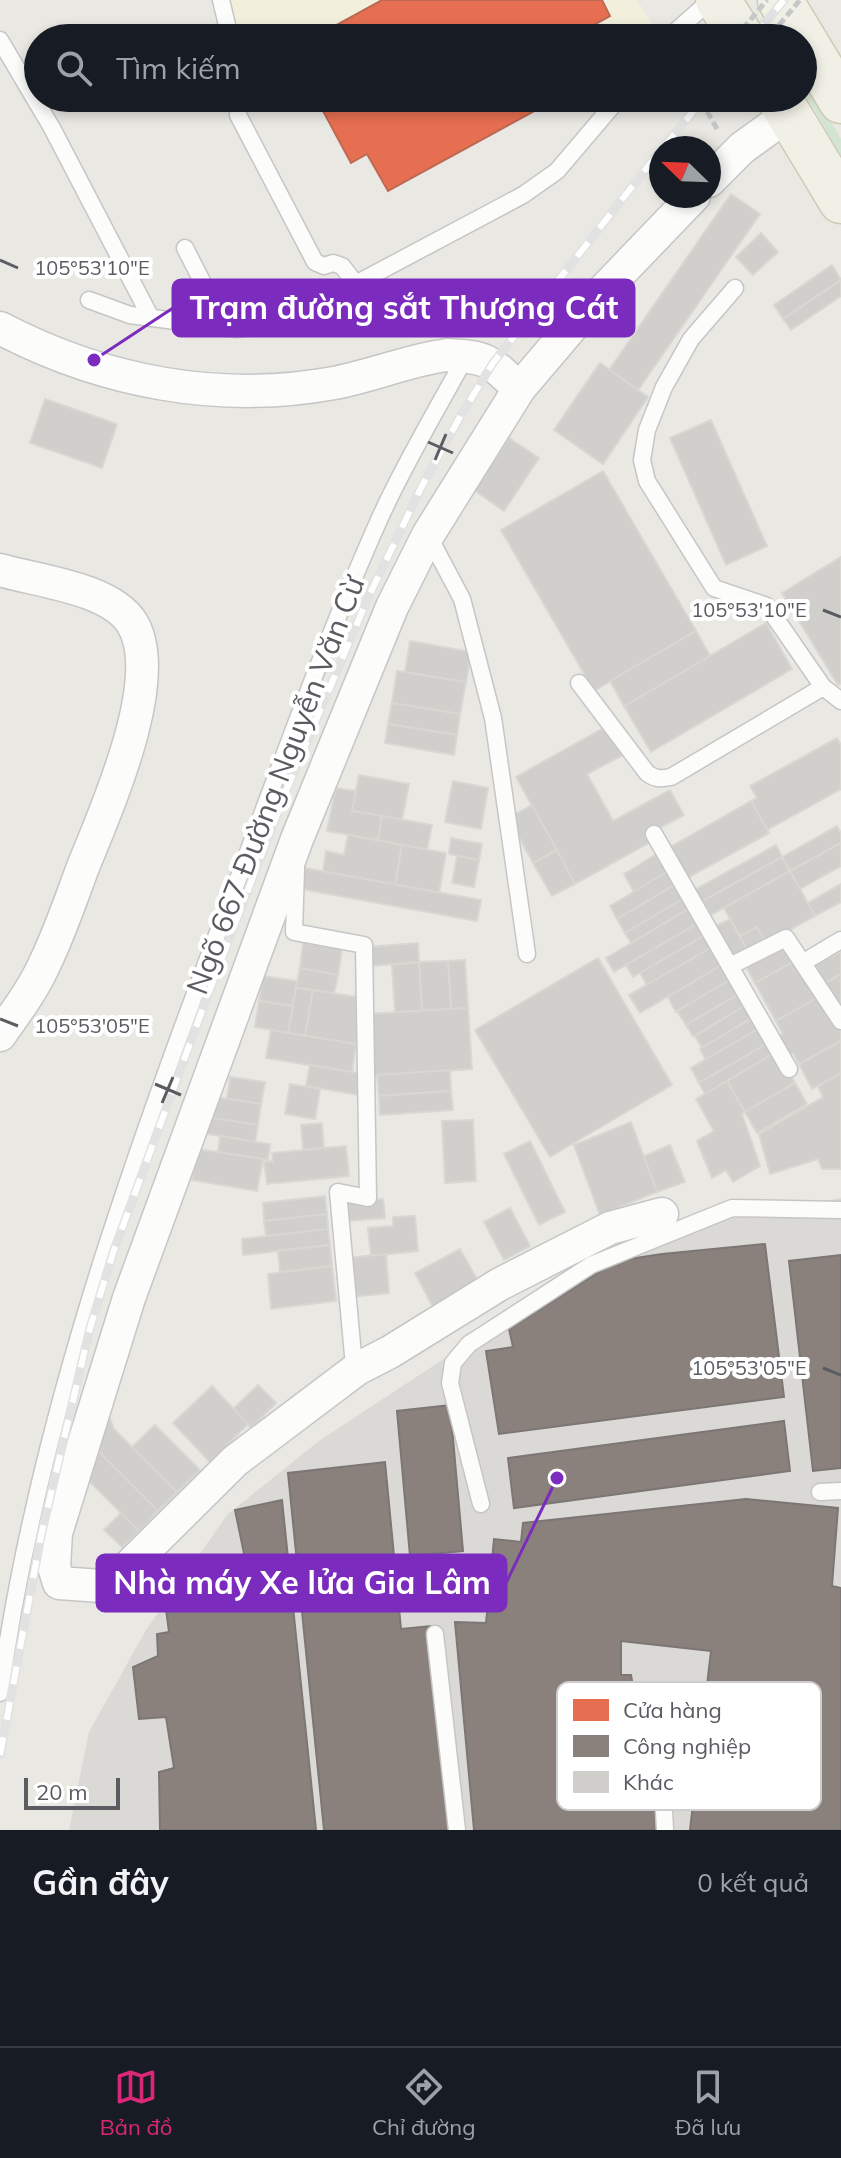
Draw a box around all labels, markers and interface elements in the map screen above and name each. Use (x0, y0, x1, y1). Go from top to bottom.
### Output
search box (24, 24, 817, 112)
icon: search (52, 46, 96, 90)
text: Tìm kiếm (116, 49, 241, 87)
north arrow (649, 136, 721, 208)
text: 105°53'10"E (34, 255, 150, 280)
callout: Trạm đường sắt Thượng Cát (173, 280, 634, 336)
text: Trạm đường sắt Thượng Cát (190, 287, 618, 327)
street label: Ngõ 667 Đường Nguyễn Văn Cừ (178, 569, 373, 999)
text: 105°53'10"E (691, 597, 807, 622)
text: 105°53'05"E (34, 1013, 150, 1038)
text: 105°53'05"E (691, 1355, 807, 1380)
callout: Nhà máy Xe lửa Gia Lâm (97, 1555, 506, 1611)
text: Nhà máy Xe lửa Gia Lâm (113, 1562, 491, 1602)
legend (557, 1682, 821, 1810)
text: Cửa hàng (623, 1696, 722, 1724)
text: Công nghiệp (623, 1732, 751, 1760)
text: Khác (623, 1768, 674, 1796)
scale bar (24, 1774, 120, 1810)
text: 20 m (36, 1778, 87, 1806)
text: Gần đây (32, 1861, 169, 1904)
text: 0 kết quả (697, 1866, 809, 1899)
tab: Bản đồ (100, 2065, 172, 2141)
tab: Chỉ đường (372, 2065, 476, 2141)
tab: Đã lưu (675, 2065, 741, 2141)

